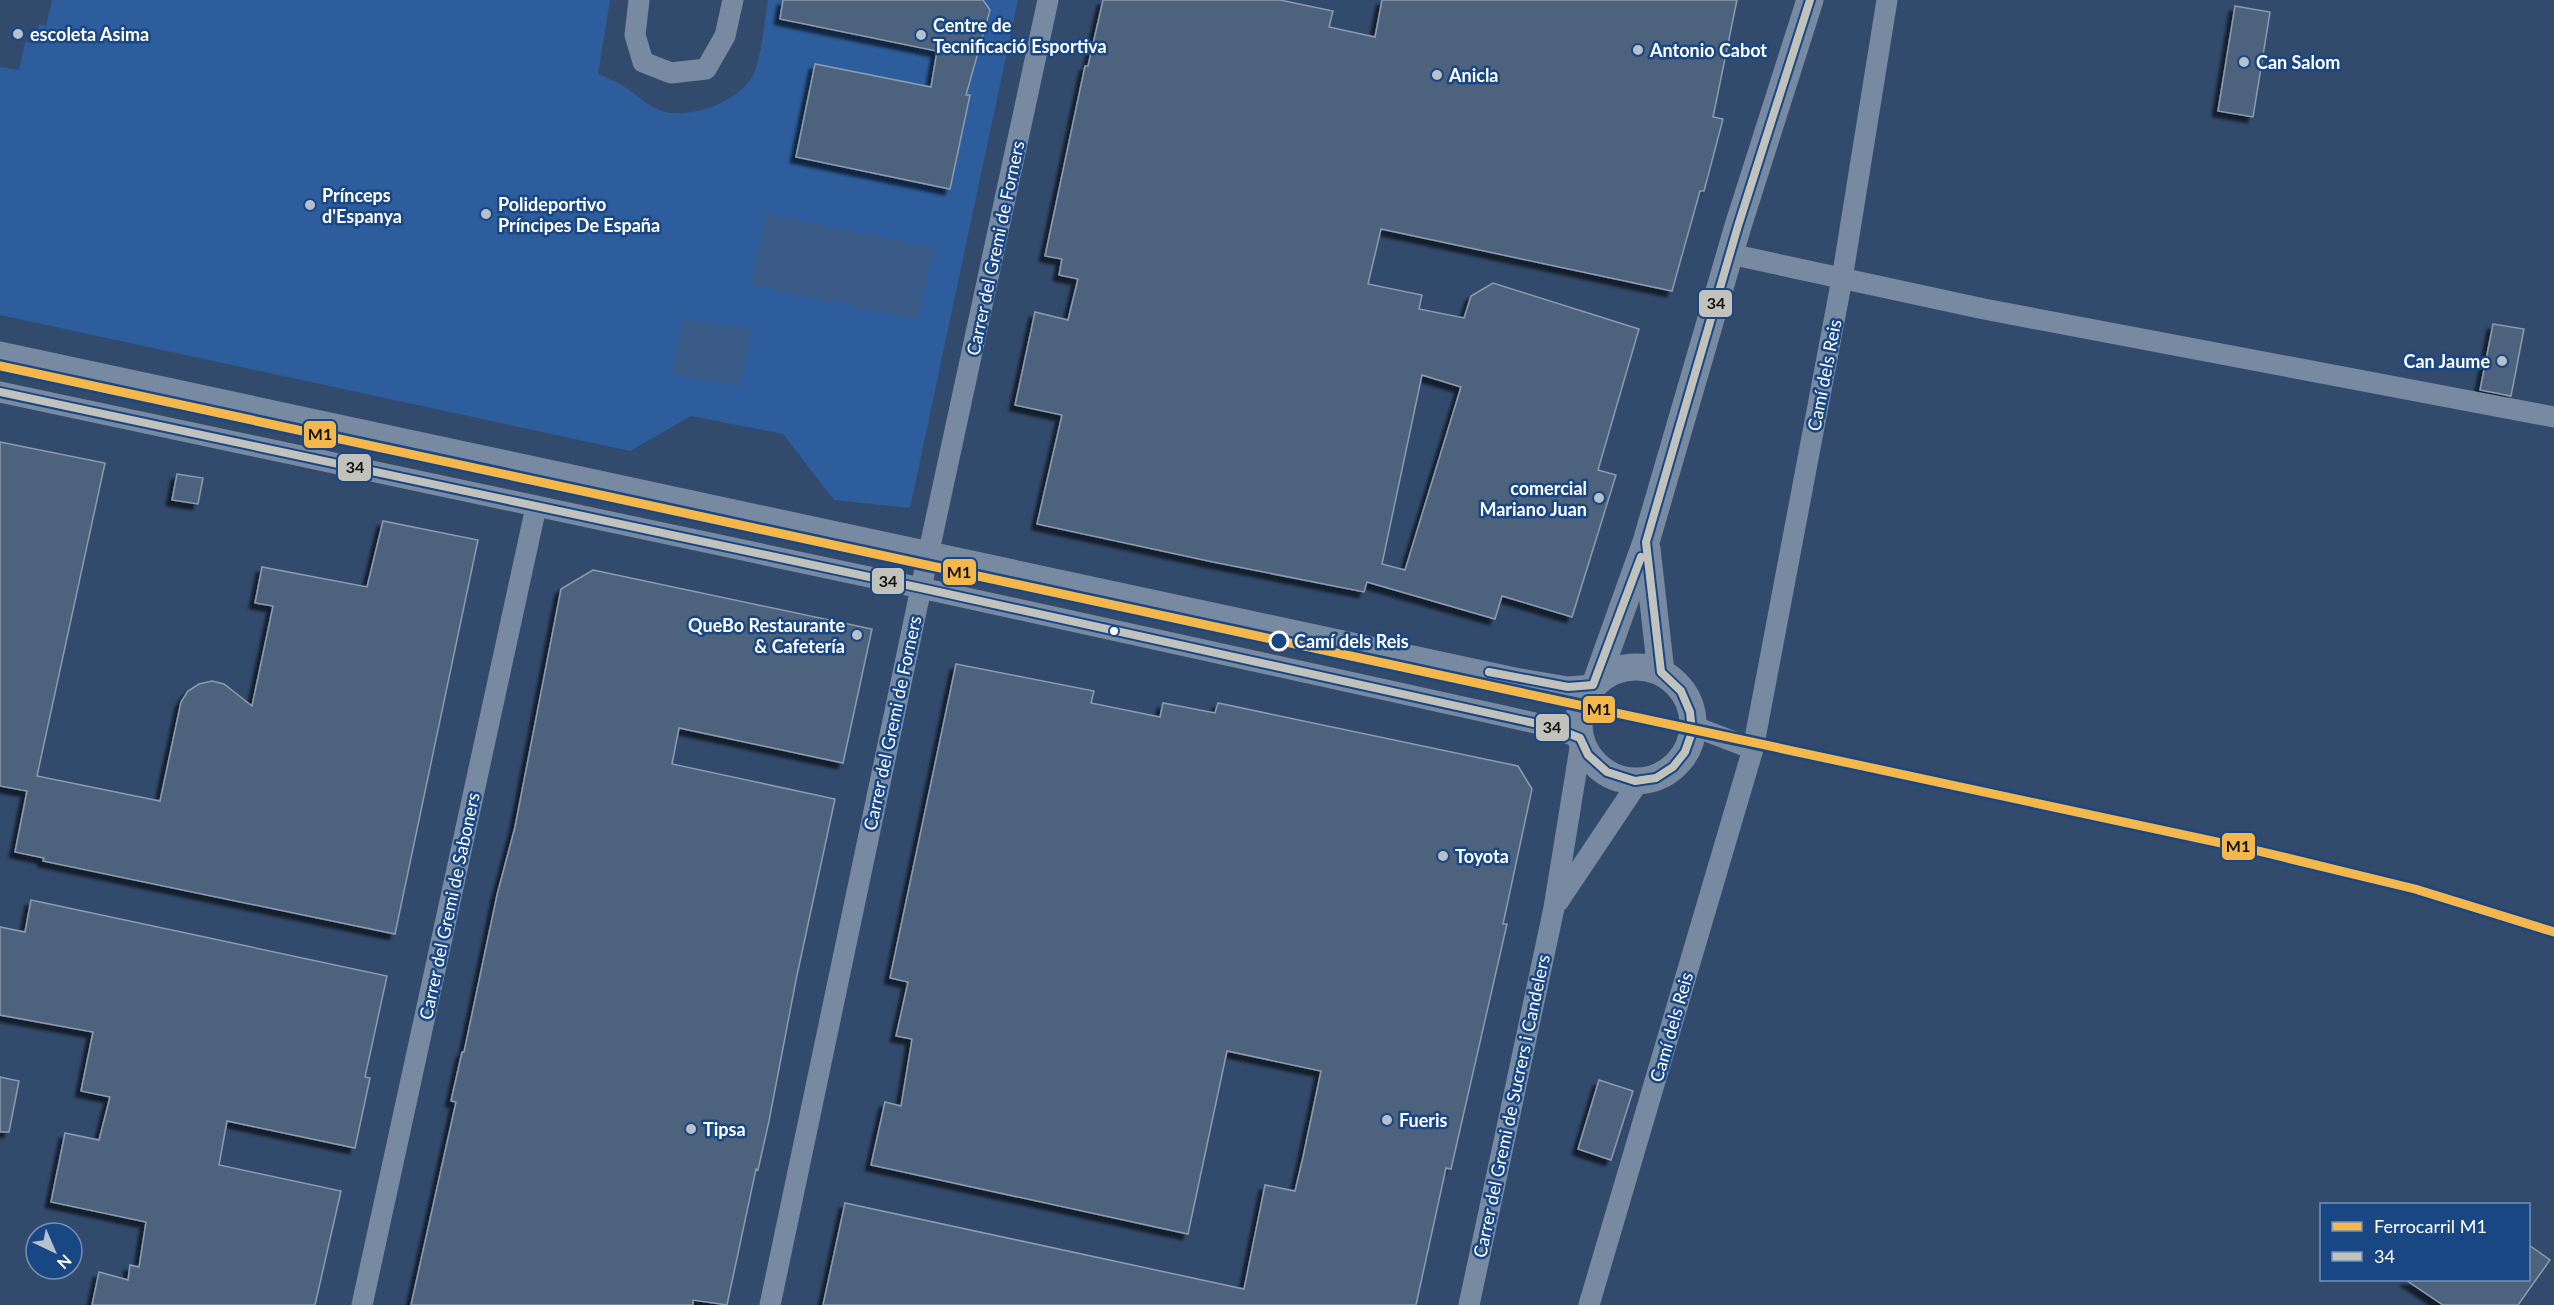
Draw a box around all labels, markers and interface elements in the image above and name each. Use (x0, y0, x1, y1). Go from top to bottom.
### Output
place label: Centre de Tecnificació Esportiva (933, 14, 1107, 57)
place label: escoleta Asima (30, 23, 149, 45)
marker: escoleta Asima (11, 27, 25, 41)
marker: Centre de Tecnificació Esportiva (914, 28, 928, 42)
place label: Antonio Cabot (1649, 39, 1767, 61)
marker: Antonio Cabot (1631, 43, 1645, 57)
place label: Can Salom (2256, 51, 2340, 73)
marker: Can Salom (2237, 55, 2251, 69)
place label: Anicla (1448, 64, 1499, 86)
marker: Anicla (1430, 68, 1444, 82)
street label: Carrer del Gremi de Forners (961, 138, 1029, 357)
place label: Prínceps d'Espanya (322, 184, 402, 227)
place label: Polideportivo Príncipes De España (498, 193, 660, 236)
marker: Prínceps d'Espanya (303, 198, 317, 212)
marker: Polideportivo Príncipes De España (479, 207, 493, 221)
line badge: 34 (1698, 289, 1733, 318)
text: 34 (1707, 293, 1725, 312)
street label: Camí dels Reis (1802, 317, 1846, 433)
place label: Can Jaume (2404, 350, 2490, 372)
marker: Can Jaume (2495, 354, 2509, 368)
line badge: M1 (303, 420, 337, 449)
text: M1 (308, 424, 332, 443)
line badge: 34 (337, 453, 372, 482)
text: 34 (346, 457, 364, 476)
place label: comercial Mariano Juan (1479, 477, 1587, 520)
marker: comercial Mariano Juan (1592, 491, 1606, 505)
line badge: M1 (942, 558, 977, 586)
text: M1 (947, 562, 971, 581)
line badge: 34 (871, 567, 905, 595)
text: 34 (879, 571, 897, 590)
street label: Carrer del Gremi de Forners (858, 613, 926, 832)
place label: QueBo Restaurante & Cafetería (688, 614, 845, 657)
unlabelled marker (1108, 625, 1120, 637)
marker: QueBo Restaurante & Cafetería (850, 628, 864, 642)
place label: Camí dels Reis (1294, 630, 1409, 652)
marker: Camí dels Reis (1269, 631, 1289, 651)
line badge: M1 (1582, 695, 1616, 724)
text: M1 (1587, 699, 1611, 718)
line badge: 34 (1535, 713, 1570, 742)
text: 34 (1543, 717, 1561, 736)
street label: Carrer del Gremi de Saboners (414, 790, 484, 1022)
line badge: M1 (2221, 832, 2256, 861)
text: M1 (2226, 836, 2250, 855)
place label: Toyota (1455, 845, 1509, 867)
marker: Toyota (1436, 849, 1450, 863)
street label: Carrer del Gremi de Sucrers i Candelers (1468, 952, 1554, 1260)
street label: Camí dels Reis (1645, 969, 1697, 1084)
place label: Fueris (1399, 1109, 1448, 1131)
marker: Fueris (1380, 1113, 1394, 1127)
place label: Tipsa (703, 1118, 746, 1140)
marker: Tipsa (684, 1122, 698, 1136)
legend (2320, 1203, 2530, 1281)
text: Ferrocarril M1 (2374, 1215, 2487, 1237)
north arrow (24, 1221, 84, 1281)
text: 34 (2374, 1245, 2395, 1267)
text: N (54, 1251, 76, 1273)

